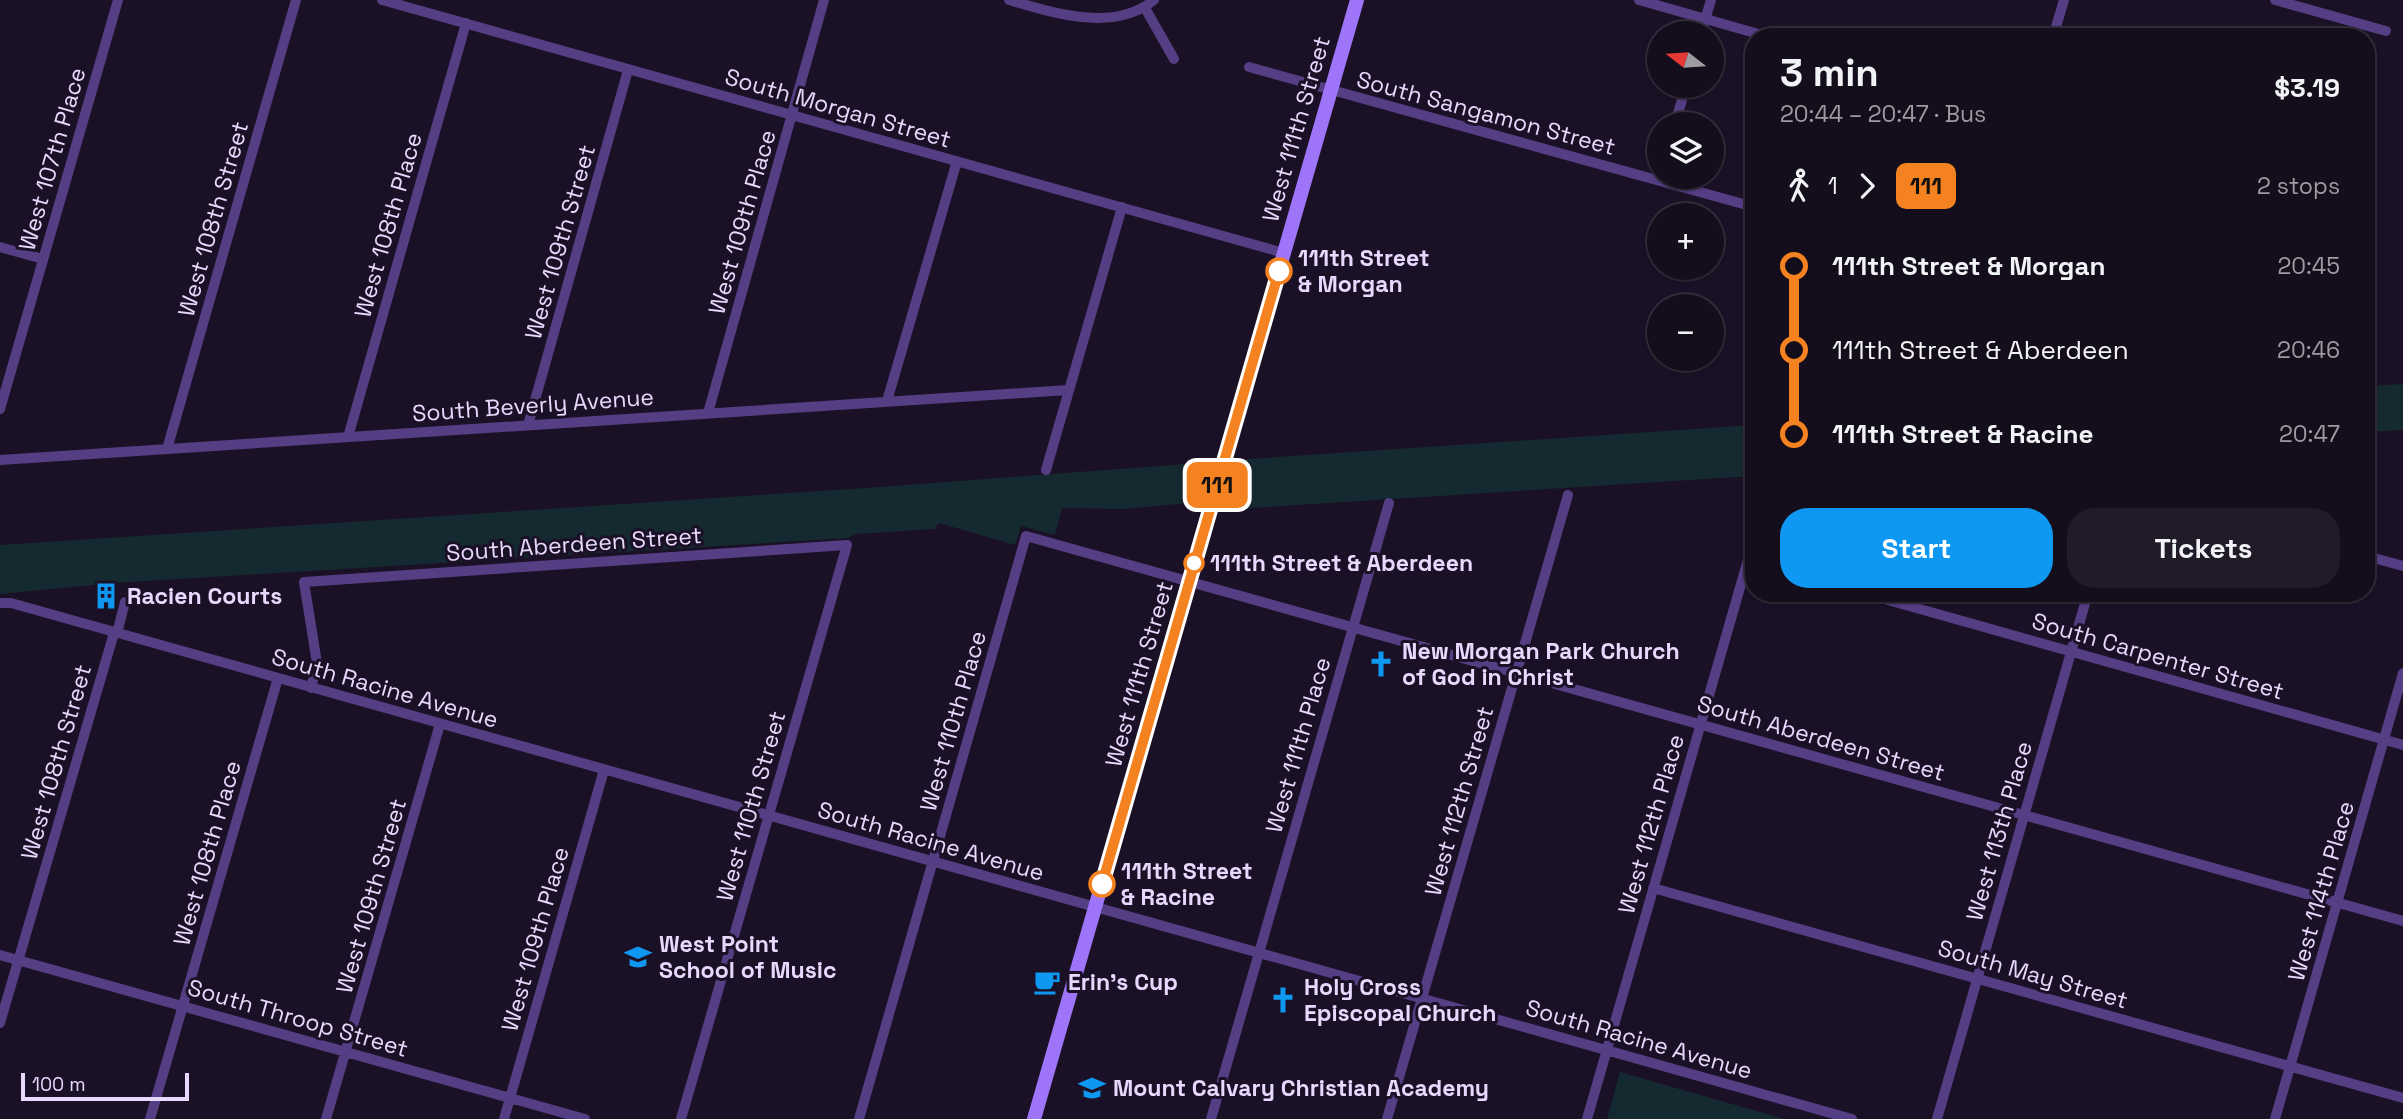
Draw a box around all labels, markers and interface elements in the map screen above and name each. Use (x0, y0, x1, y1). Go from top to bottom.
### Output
north arrow (1647, 21, 1724, 98)
map controls (1647, 21, 1724, 371)
street label: West 111th Street (1255, 33, 1337, 225)
text: 3 min (1780, 49, 1879, 97)
street label: South Morgan Street (722, 61, 954, 155)
street label: West 107th Place (12, 64, 92, 254)
street label: South Sangamon Street (1353, 64, 1619, 162)
text: $3.19 (2274, 71, 2340, 105)
text: 20:44 – 20:47 · Bus (1780, 99, 1986, 129)
button: layers (1647, 112, 1724, 189)
street label: West 108th Street (171, 118, 255, 320)
street label: West 109th Place (701, 126, 783, 318)
street label: West 108th Place (347, 129, 429, 321)
street label: West 109th Street (518, 141, 602, 343)
icon: walk (1780, 167, 1818, 205)
icon: forward (1848, 167, 1886, 205)
text: 111 (1910, 170, 1942, 201)
text: 1 (1828, 171, 1838, 201)
text: 2 stops (2257, 171, 2340, 201)
button: + (1647, 203, 1724, 280)
place label: 111th Street & Morgan (1298, 243, 1429, 299)
text: 111th Street & Morgan (1832, 249, 2106, 283)
text: 20:45 (2277, 251, 2340, 281)
marker: 111th Street & Morgan (1266, 258, 1292, 284)
button: − (1647, 294, 1724, 371)
text: 111th Street & Aberdeen (1832, 333, 2129, 367)
text: 20:46 (2277, 335, 2340, 365)
street label: South Beverly Avenue (411, 382, 655, 428)
text: 111th Street & Racine (1832, 417, 2094, 451)
text: 20:47 (2279, 419, 2340, 449)
line badge: 111 (1177, 462, 1257, 508)
text: 111 (1201, 469, 1233, 500)
button: Start (1780, 508, 2053, 588)
button: Tickets (2067, 508, 2340, 588)
street label: South Aberdeen Street (445, 520, 703, 568)
place label: 111th Street & Aberdeen (1210, 548, 1473, 578)
marker: 111th Street & Aberdeen (1184, 553, 1204, 573)
street label: West 111th Street (1098, 578, 1180, 770)
building icon: Racien Courts (91, 581, 121, 611)
place label: Racien Courts (127, 581, 282, 611)
street label: South Carpenter Street (2029, 606, 2287, 706)
street label: West 110th Place (913, 627, 993, 815)
place label: New Morgan Park Church of God in Christ (1402, 636, 1680, 692)
street label: South Racine Avenue (268, 641, 502, 735)
church icon: New Morgan Park Church of God in Christ (1366, 649, 1396, 679)
street label: West 111th Place (1259, 654, 1337, 836)
street label: West 108th Street (14, 661, 98, 863)
street label: South Aberdeen Street (1694, 688, 1948, 788)
street label: West 112th Street (1418, 703, 1500, 899)
street label: West 110th Street (709, 707, 793, 905)
street label: West 112th Place (1611, 731, 1691, 917)
street label: West 113th Place (1959, 738, 2039, 924)
street label: West 108th Place (166, 757, 248, 949)
street label: South Racine Avenue (814, 794, 1048, 888)
street label: West 109th Street (329, 795, 413, 997)
street label: West 114th Place (2281, 798, 2361, 984)
street label: West 109th Place (494, 843, 576, 1035)
place label: 111th Street & Racine (1121, 856, 1252, 912)
marker: 111th Street & Racine (1089, 871, 1115, 897)
place label: West Point School of Music (659, 929, 836, 985)
street label: South May Street (1935, 933, 2131, 1015)
school or university icon: West Point School of Music (623, 942, 653, 972)
cafe icon: Erin's Cup (1032, 967, 1062, 997)
place label: Erin's Cup (1068, 967, 1178, 997)
street label: South Throop Street (184, 972, 412, 1064)
place label: Holy Cross Episcopal Church (1304, 972, 1496, 1028)
church icon: Holy Cross Episcopal Church (1268, 985, 1298, 1015)
street label: South Racine Avenue (1522, 992, 1756, 1086)
scale bar (21, 1070, 189, 1102)
text: 100 m (32, 1072, 86, 1097)
school or university icon: Mount Calvary Christian Academy (1077, 1073, 1107, 1103)
place label: Mount Calvary Christian Academy (1113, 1073, 1489, 1103)

